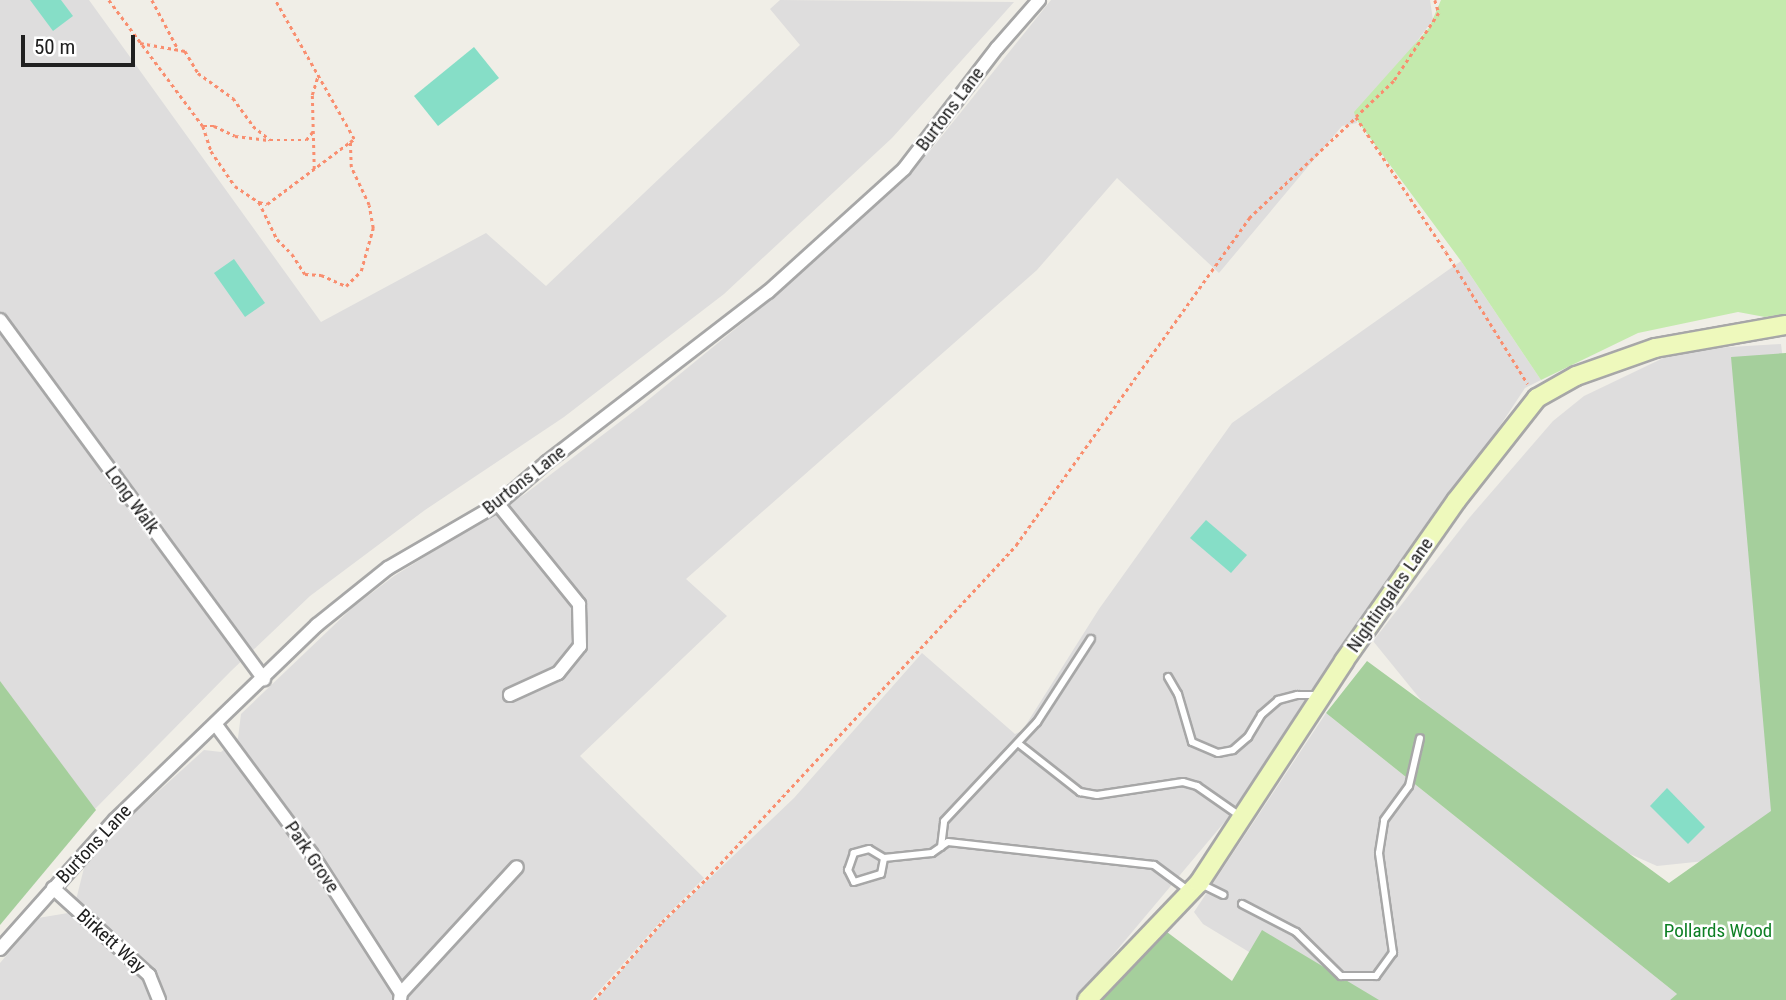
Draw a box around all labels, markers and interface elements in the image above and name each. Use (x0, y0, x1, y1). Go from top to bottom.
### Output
scale bar (24, 21, 138, 65)
text: 50 m (34, 35, 75, 59)
street label: Burtons Lane (911, 63, 989, 155)
street label: Burtons Lane (478, 440, 570, 520)
street label: Long Walk (100, 462, 164, 538)
street label: Nightingales Lane (1342, 533, 1438, 657)
street label: Burtons Lane (52, 800, 136, 888)
street label: Park Grove (280, 817, 344, 897)
street label: Birkett Way (72, 904, 150, 978)
park label: Pollards Wood (1664, 920, 1772, 942)

